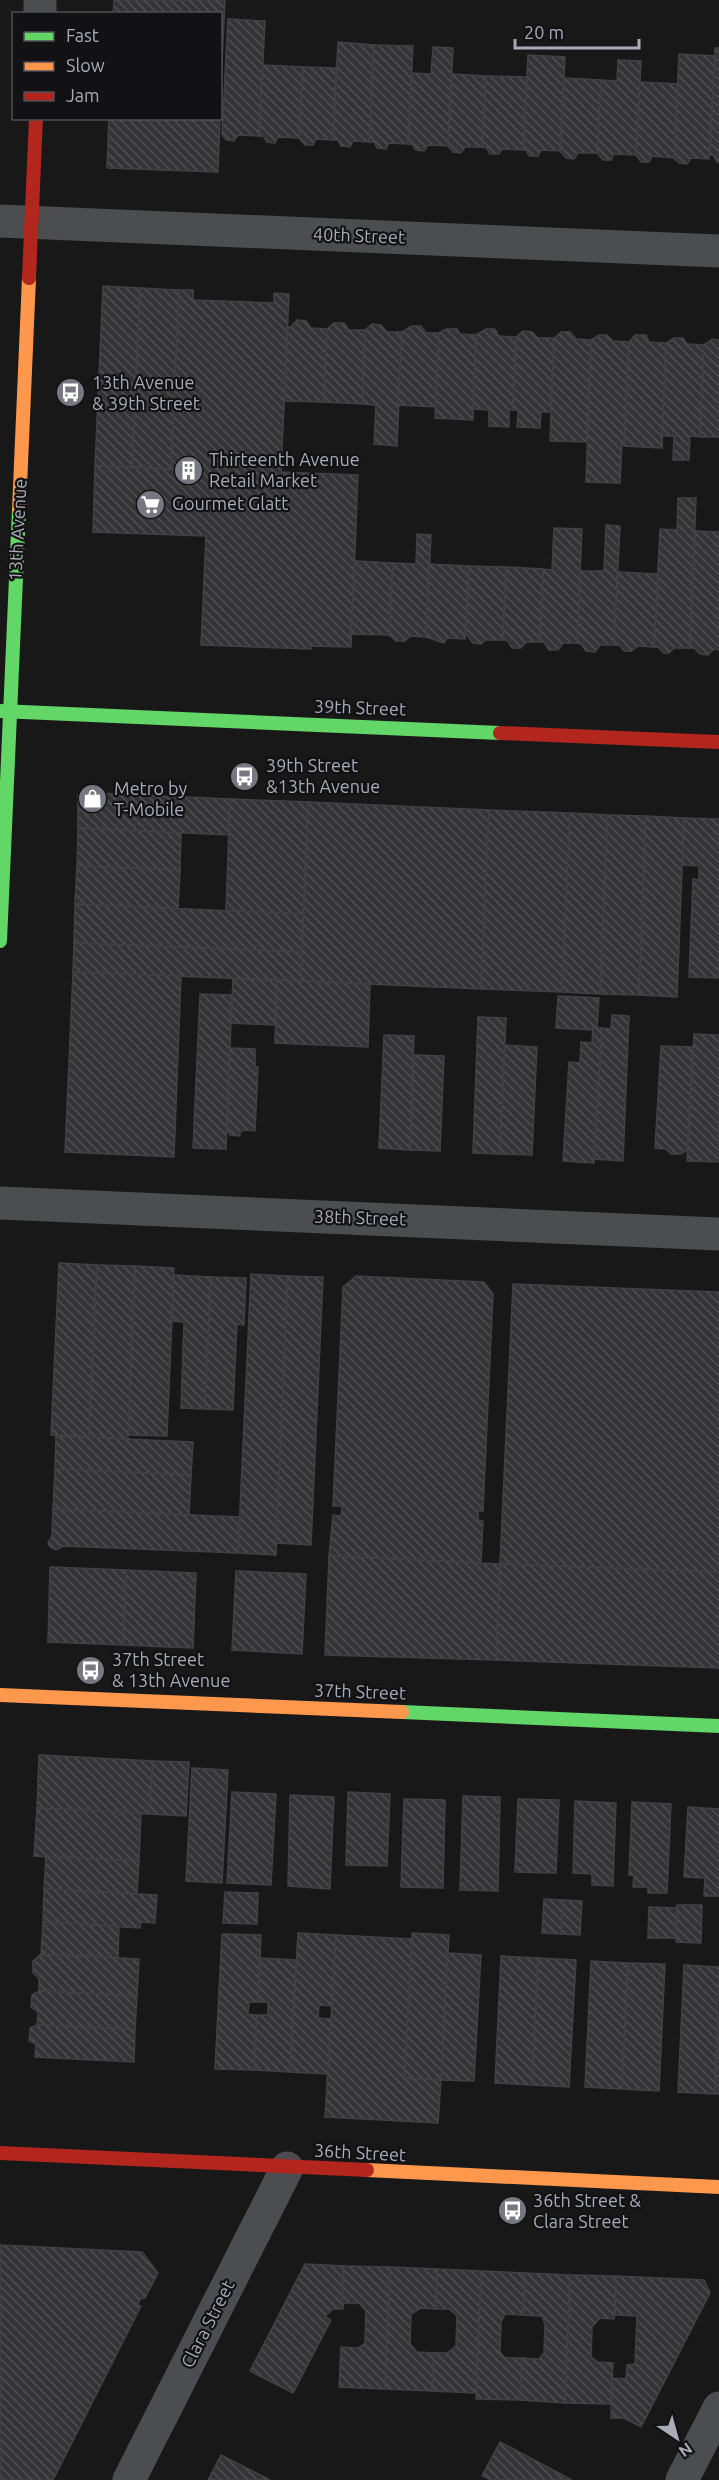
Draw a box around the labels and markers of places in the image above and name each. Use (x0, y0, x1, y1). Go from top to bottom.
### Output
place label: 13th Avenue & 39th Street (92, 372, 200, 413)
bus stop icon: 13th Avenue & 39th Street (55, 377, 87, 409)
place label: Thirteenth Avenue Retail Market (209, 449, 360, 490)
building icon: Thirteenth Avenue Retail Market (172, 454, 204, 486)
supermarket icon: Gourmet Glatt (135, 488, 167, 520)
place label: Gourmet Glatt (172, 493, 288, 513)
place label: 39th Street &13th Avenue (266, 755, 380, 796)
bus stop icon: 39th Street &13th Avenue (229, 760, 261, 792)
place label: Metro by T-Mobile (114, 778, 188, 819)
shop icon: Metro by T-Mobile (77, 783, 109, 815)
place label: 37th Street & 13th Avenue (112, 1649, 230, 1690)
bus stop icon: 37th Street & 13th Avenue (75, 1654, 107, 1686)
place label: 36th Street & Clara Street (533, 2190, 641, 2231)
bus stop icon: 36th Street & Clara Street (496, 2195, 528, 2227)

